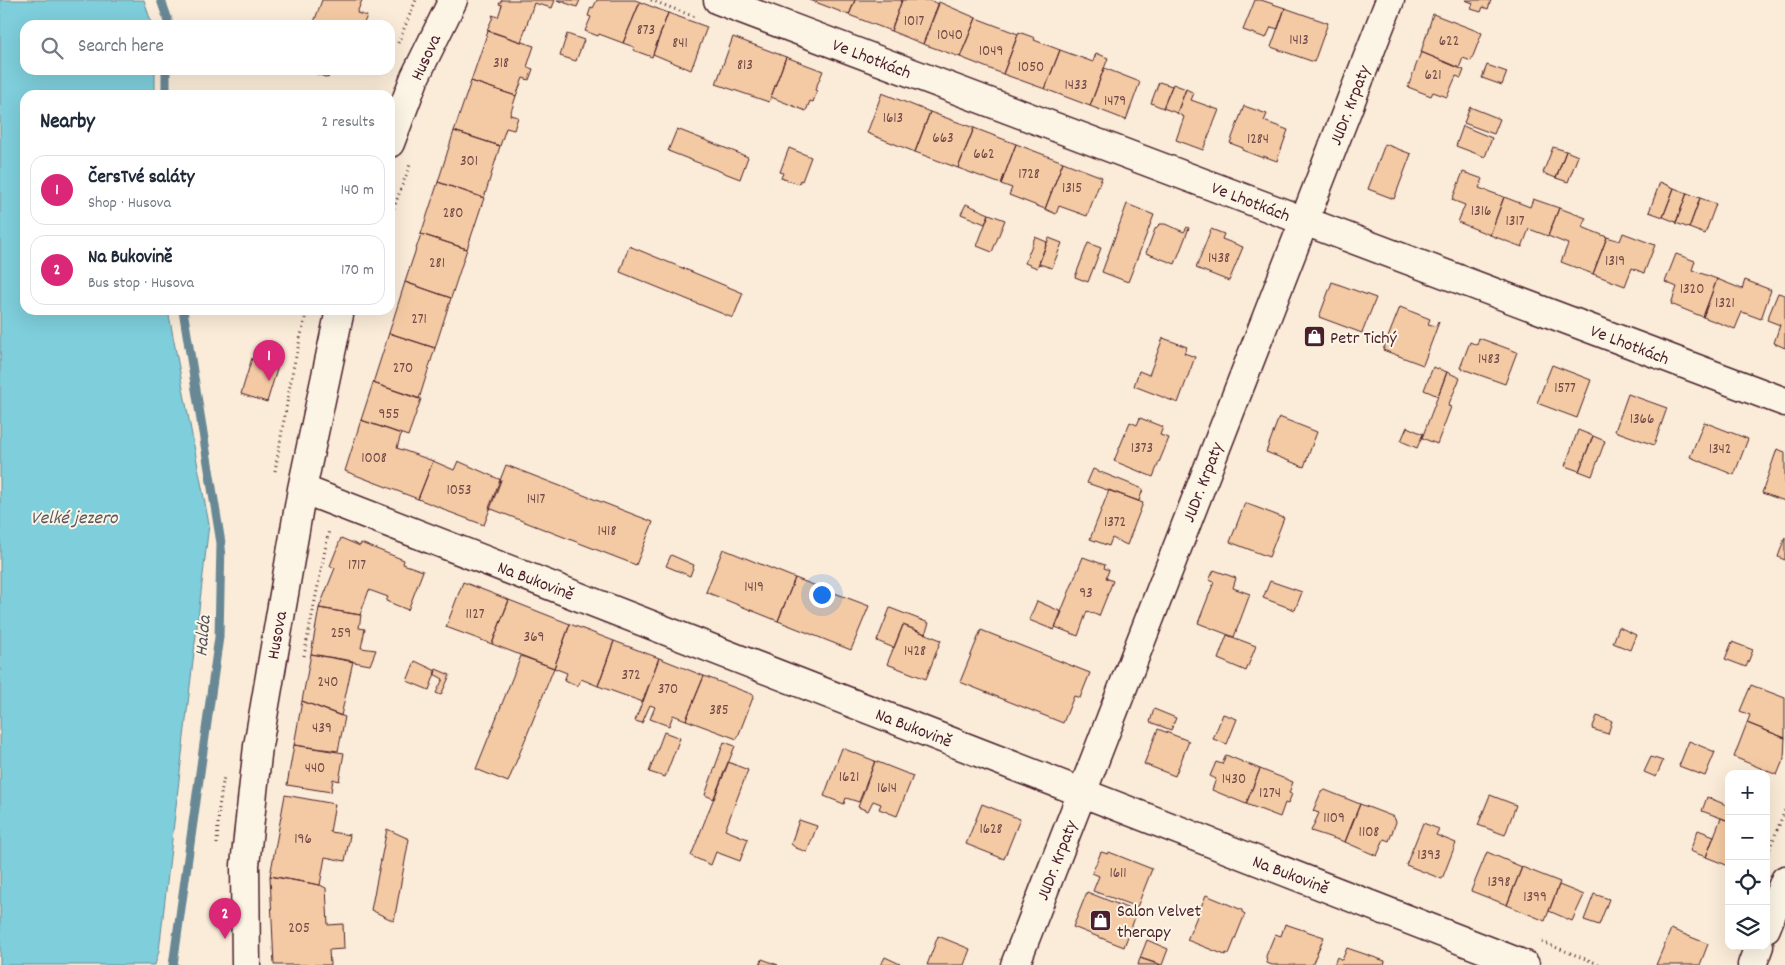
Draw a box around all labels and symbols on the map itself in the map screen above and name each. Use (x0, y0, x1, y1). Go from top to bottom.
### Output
house number: 1017 (904, 11, 924, 33)
house number: 873 (637, 20, 655, 42)
house number: 1040 (937, 25, 963, 47)
street label: Husova (406, 30, 449, 85)
house number: 1413 (1289, 30, 1309, 52)
house number: 622 (1439, 31, 1459, 53)
house number: 841 (672, 33, 688, 55)
street label: Ve Lhotkách (828, 34, 914, 87)
house number: 1049 (979, 41, 1003, 63)
house number: 318 (493, 53, 509, 75)
house number: 813 (737, 55, 753, 77)
house number: 1050 (1018, 57, 1044, 79)
street label: JUDr. Krpaty (1325, 62, 1378, 150)
house number: 621 (1424, 65, 1442, 87)
house number: 1433 (1065, 75, 1087, 97)
house number: 1479 (1104, 91, 1126, 113)
house number: 1613 (883, 108, 903, 130)
house number: 663 (932, 128, 954, 150)
house number: 1284 (1247, 129, 1269, 151)
house number: 662 (973, 144, 995, 166)
house number: 301 (460, 151, 478, 173)
house number: 1728 (1018, 164, 1040, 186)
street label: Ve Lhotkách (1207, 177, 1293, 230)
house number: 1315 (1062, 178, 1082, 200)
house number: 1316 (1471, 201, 1491, 223)
house number: 280 (443, 203, 463, 225)
house number: 1317 (1506, 211, 1525, 233)
house number: 1438 (1208, 248, 1230, 270)
house number: 1319 (1605, 251, 1625, 273)
house number: 281 (429, 253, 445, 275)
house number: 1320 (1680, 279, 1704, 301)
house number: 1321 (1715, 293, 1735, 315)
house number: 271 (411, 309, 427, 331)
street label: Ve Lhotkách (1586, 320, 1672, 373)
shop icon: Petr Tichý (1302, 325, 1326, 349)
place label: Petr Tichý (1330, 327, 1398, 352)
pin: 1 (253, 340, 285, 381)
house number: 1483 (1478, 349, 1500, 371)
house number: 270 (393, 358, 413, 380)
house number: 1577 (1554, 378, 1576, 400)
house number: 955 (379, 404, 399, 426)
house number: 1366 (1630, 409, 1654, 431)
house number: 1373 (1131, 438, 1153, 460)
street label: JUDr. Krpaty (1178, 439, 1231, 527)
house number: 1342 (1709, 439, 1731, 461)
house number: 1008 (361, 448, 387, 470)
house number: 1053 (446, 480, 472, 502)
house number: 1417 (527, 489, 546, 511)
water label: Velké jezero (31, 506, 119, 533)
house number: 1372 (1104, 512, 1126, 534)
house number: 1418 (598, 521, 616, 543)
house number: 1717 (348, 555, 366, 577)
street label: Na Bukovině (493, 556, 577, 608)
house number: 1419 (744, 577, 764, 599)
your location (809, 582, 835, 608)
house number: 93 (1079, 583, 1093, 605)
house number: 1127 (466, 604, 485, 626)
street label: Husova (262, 609, 295, 661)
water label: Halda (189, 614, 220, 658)
house number: 259 (331, 623, 351, 645)
house number: 369 (524, 627, 544, 649)
house number: 1428 (904, 641, 926, 663)
house number: 372 (622, 665, 640, 687)
house number: 240 (318, 672, 338, 694)
house number: 370 (658, 679, 678, 701)
house number: 385 (709, 700, 729, 722)
street label: Na Bukovině (871, 703, 955, 755)
house number: 439 (312, 718, 332, 740)
house number: 440 (305, 758, 325, 780)
house number: 1621 (839, 767, 859, 789)
house number: 1430 (1222, 769, 1246, 791)
house number: 1614 (877, 778, 897, 800)
house number: 1274 (1259, 783, 1281, 805)
house number: 1109 (1323, 808, 1345, 830)
street label: JUDr. Krpaty (1032, 817, 1085, 905)
house number: 1628 (979, 819, 1003, 841)
house number: 1108 (1359, 822, 1379, 844)
house number: 196 (294, 829, 312, 851)
house number: 1393 (1417, 845, 1441, 867)
street label: Na Bukovině (1248, 850, 1332, 902)
house number: 1611 (1109, 863, 1127, 885)
house number: 1398 (1488, 872, 1510, 894)
house number: 1399 (1523, 887, 1547, 909)
pin: 2 (209, 898, 241, 939)
place label: Salon Velvet therapy (1117, 900, 1201, 946)
shop icon: Salon Velvet therapy (1089, 908, 1113, 932)
house number: 205 (288, 918, 310, 940)

